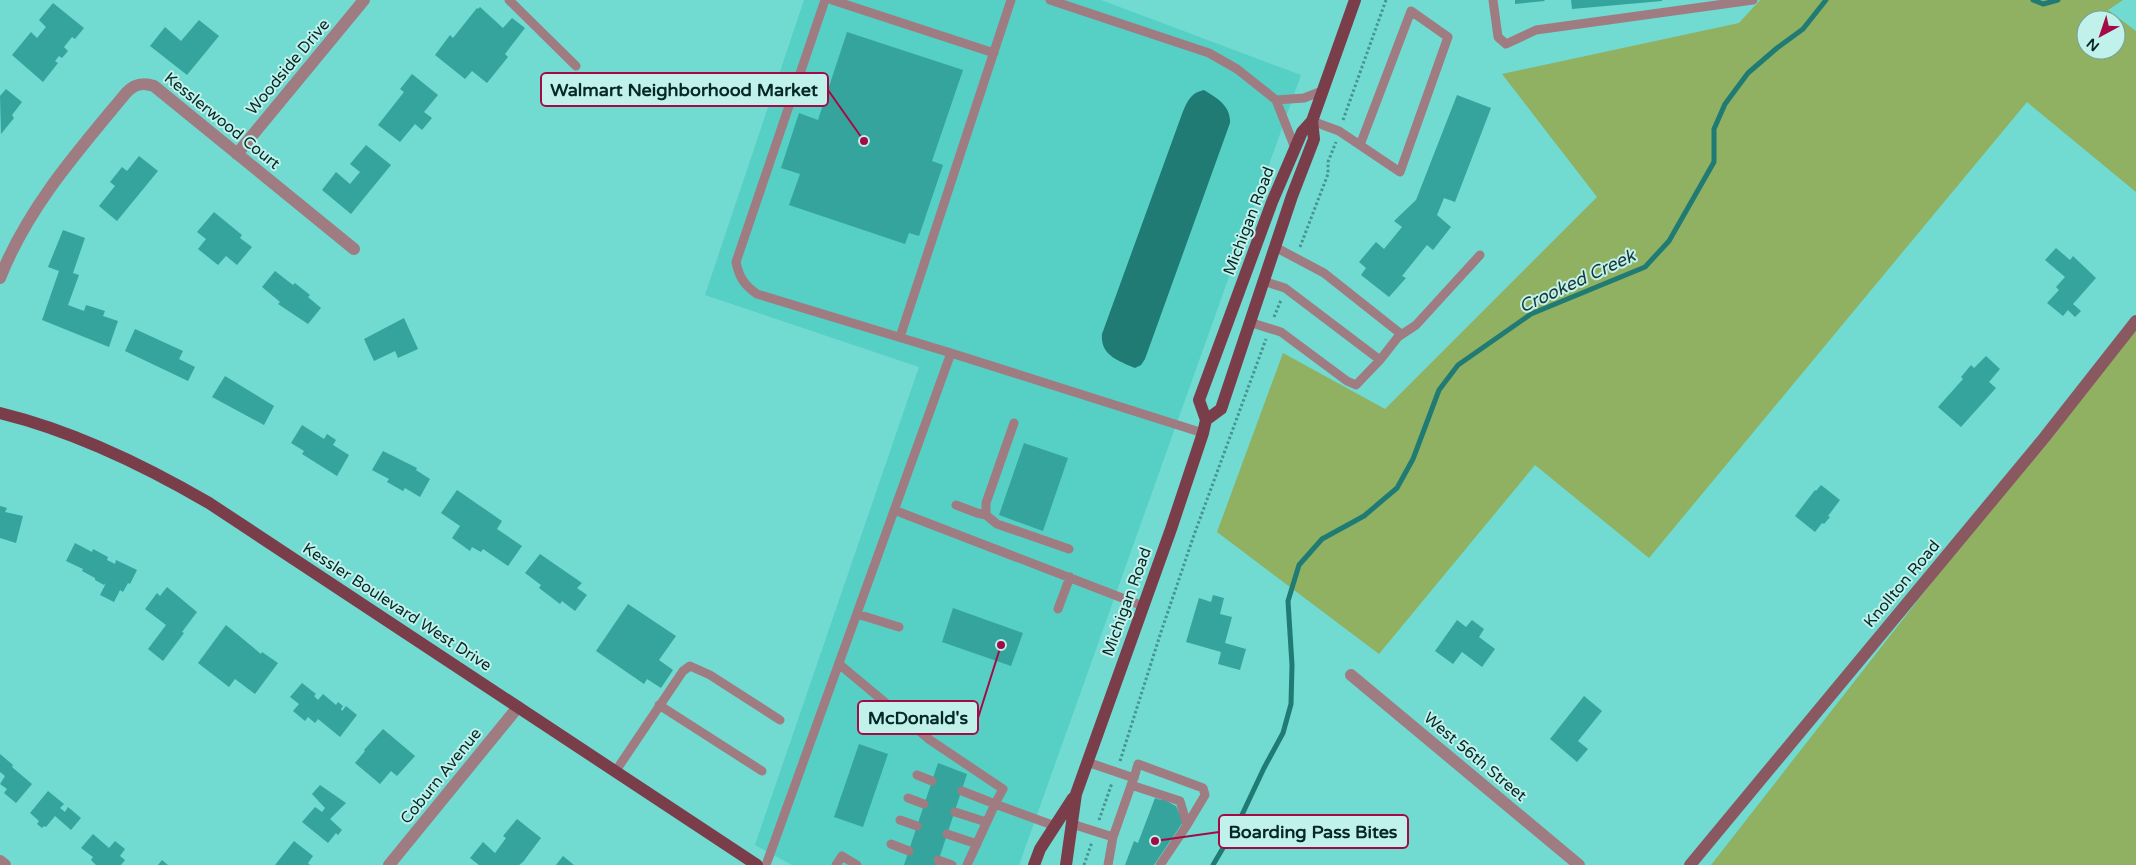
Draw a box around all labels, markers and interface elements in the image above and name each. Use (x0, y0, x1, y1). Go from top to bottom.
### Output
north arrow (2076, 10, 2126, 60)
street label: Woodside Drive (242, 15, 334, 119)
text: N (2083, 34, 2103, 55)
street label: Kesslerwood Court (160, 68, 284, 174)
callout: Walmart Neighborhood Market (541, 73, 828, 106)
text: Walmart Neighborhood Market (550, 79, 818, 101)
street label: Michigan Road (1219, 164, 1279, 278)
water label: Crooked Creek (1515, 244, 1640, 318)
street label: Knollton Road (1860, 536, 1944, 632)
street label: Kessler Boulevard West Drive (299, 538, 495, 676)
street label: Michigan Road (1098, 545, 1156, 659)
callout: McDonald's (858, 701, 978, 734)
text: McDonald's (868, 707, 969, 729)
street label: West 56th Street (1419, 708, 1531, 806)
street label: Coburn Avenue (396, 724, 486, 828)
callout: Boarding Pass Bites (1219, 815, 1408, 848)
text: Boarding Pass Bites (1228, 821, 1398, 843)

